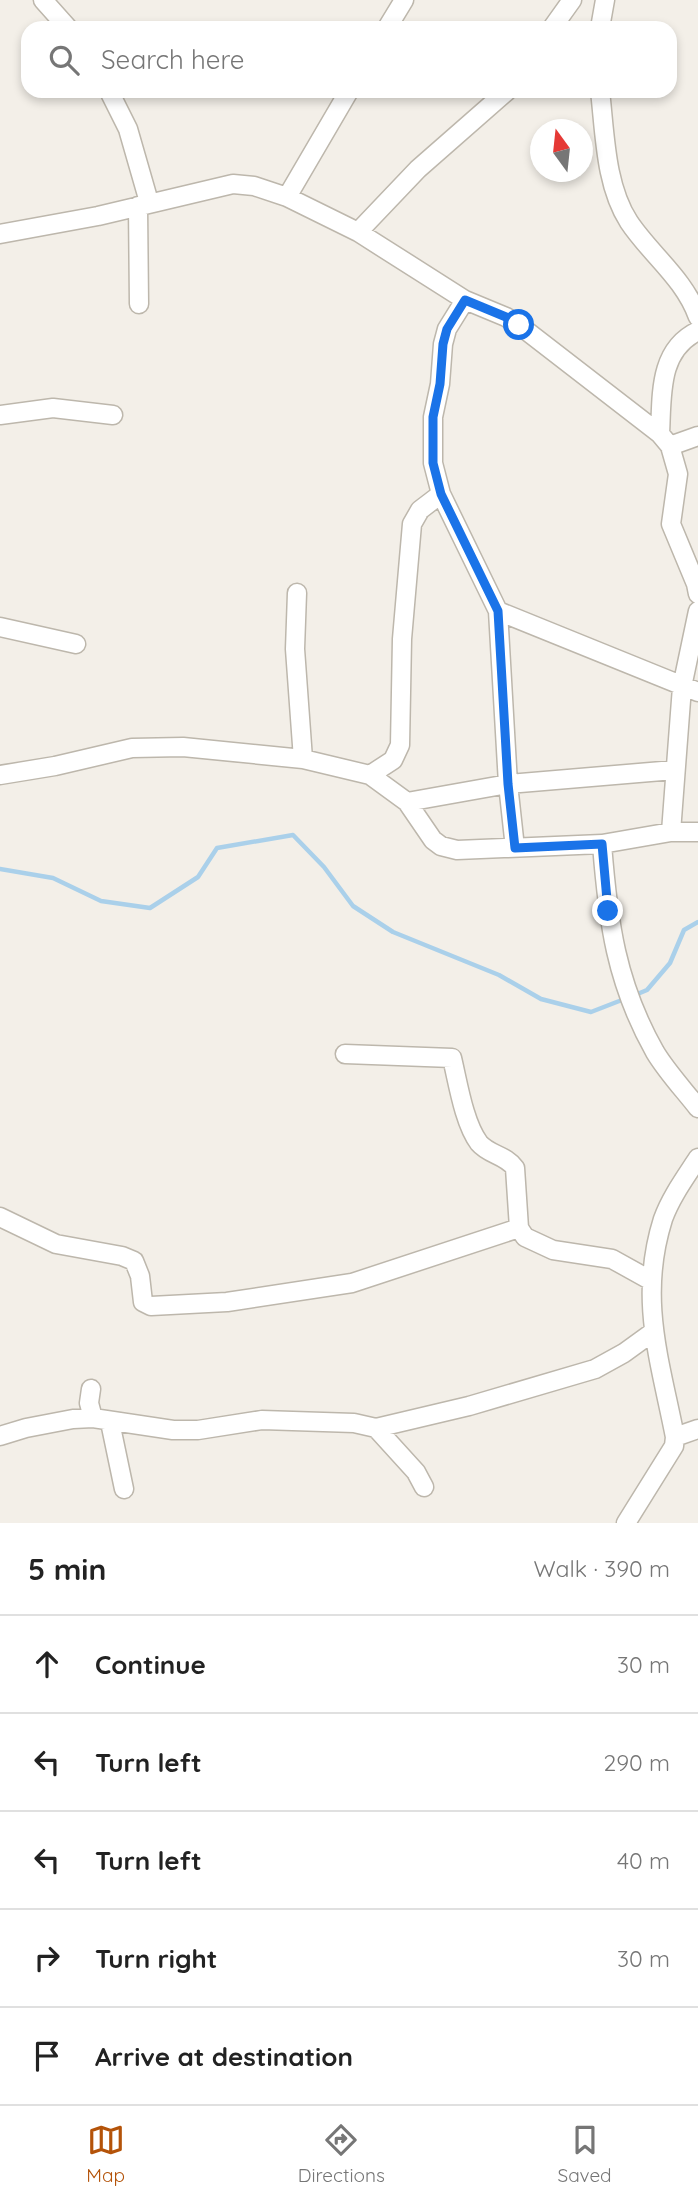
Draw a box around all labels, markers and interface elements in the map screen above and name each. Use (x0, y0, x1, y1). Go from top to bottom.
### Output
search box (21, 21, 677, 98)
icon: search (45, 41, 83, 79)
text: Search here (101, 43, 245, 76)
north arrow (530, 119, 593, 182)
route start (503, 309, 534, 340)
route end (592, 895, 623, 926)
text: 5 min (28, 1550, 106, 1588)
text: Walk · 390 m (534, 1554, 670, 1583)
icon: ahead (28, 1645, 66, 1683)
text: Continue (95, 1648, 206, 1681)
text: 30 m (617, 1650, 670, 1679)
icon: left (28, 1743, 66, 1781)
text: Turn left (95, 1746, 202, 1779)
text: 290 m (603, 1748, 670, 1777)
icon: left (28, 1841, 66, 1879)
text: Turn left (95, 1844, 202, 1877)
text: 40 m (617, 1846, 670, 1875)
icon: right (28, 1939, 66, 1977)
text: Turn right (95, 1942, 217, 1975)
text: 30 m (617, 1944, 670, 1973)
icon: arrive (28, 2037, 66, 2075)
text: Arrive at destination (95, 2040, 353, 2073)
tab: Map (86, 2121, 125, 2187)
tab: Directions (298, 2121, 385, 2187)
tab: Saved (557, 2121, 612, 2187)

